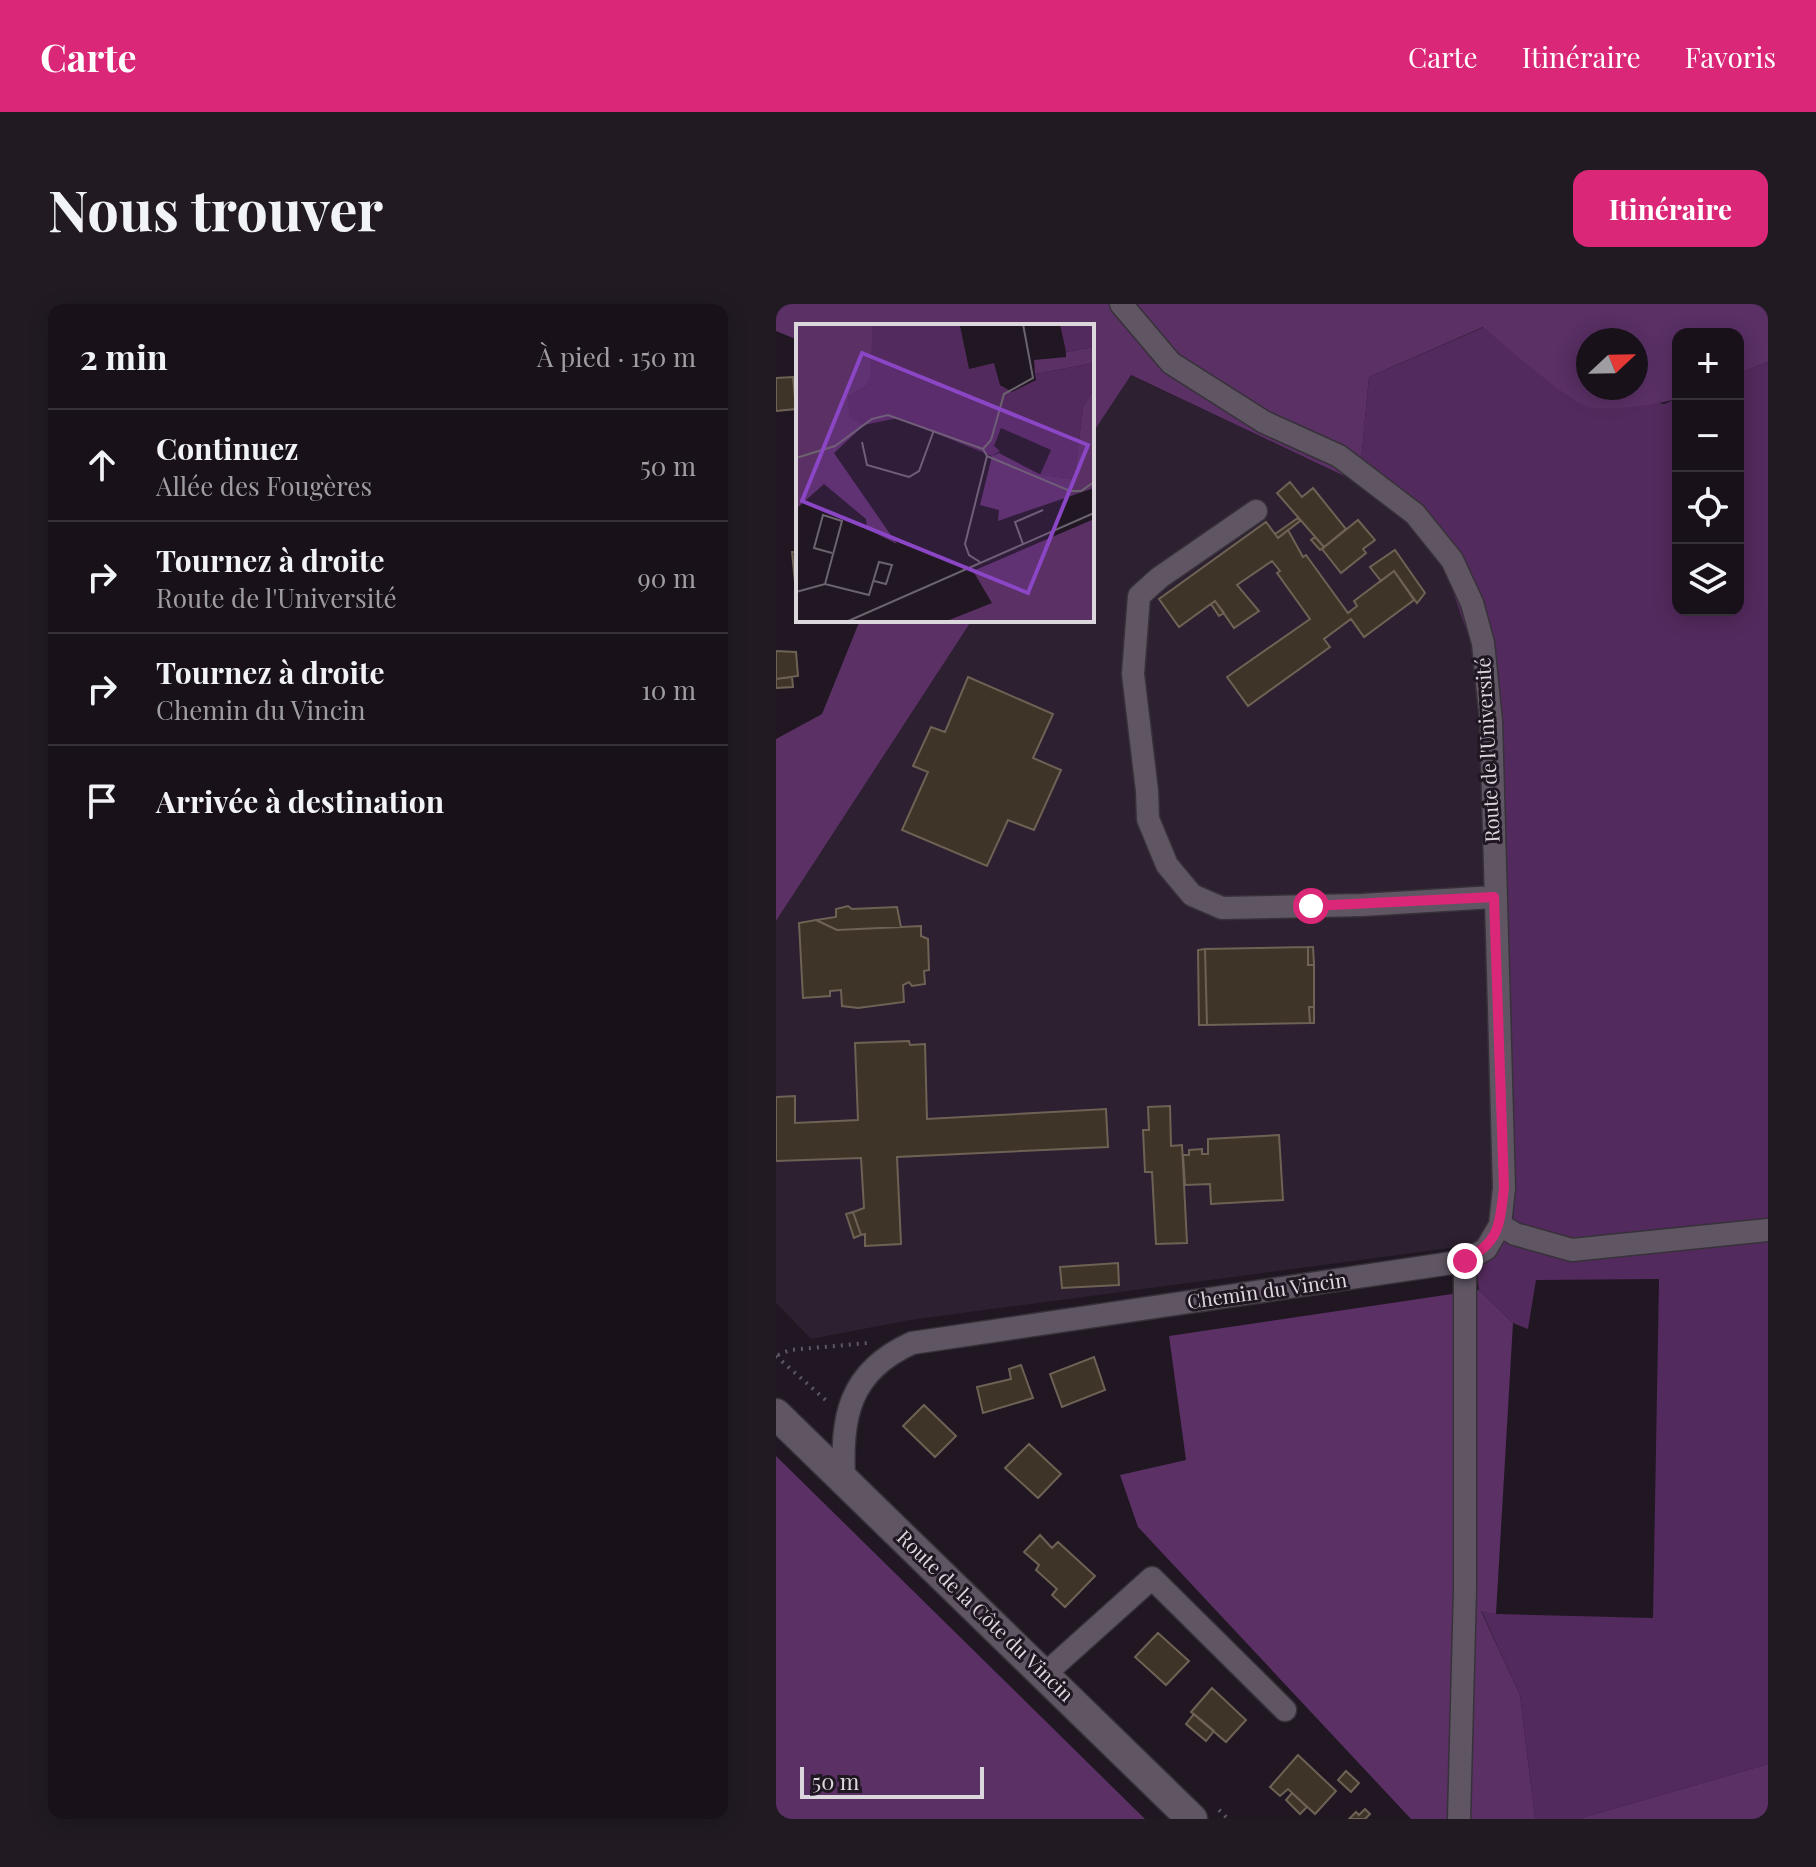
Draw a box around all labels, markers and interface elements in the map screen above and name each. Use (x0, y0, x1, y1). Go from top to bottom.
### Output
text: Carte (40, 31, 137, 82)
text: Carte (1408, 38, 1478, 75)
text: Itinéraire (1522, 38, 1641, 75)
text: Favoris (1685, 38, 1776, 75)
button: Itinéraire (1573, 170, 1768, 247)
text: Nous trouver (48, 171, 383, 246)
inset map (796, 324, 1094, 622)
north arrow (1576, 328, 1648, 400)
map controls (1672, 328, 1744, 616)
button: + (1672, 328, 1744, 400)
text: 2 min (80, 333, 168, 379)
text: À pied · 150 m (537, 339, 696, 374)
button: − (1672, 400, 1744, 472)
text: Continuez (156, 428, 298, 468)
icon: ahead (80, 443, 124, 487)
text: 50 m (640, 448, 696, 483)
text: Allée des Fougères (156, 468, 372, 503)
button: locate (1672, 472, 1744, 544)
text: Tournez à droite (156, 540, 385, 580)
button: layers (1672, 544, 1744, 616)
icon: right (80, 555, 124, 599)
text: 90 m (638, 560, 696, 595)
text: Route de l'Université (156, 580, 397, 615)
text: Tournez à droite (156, 652, 385, 692)
street label: Route de l'Université (1468, 657, 1505, 843)
icon: right (80, 667, 124, 711)
text: 10 m (641, 672, 696, 707)
text: Chemin du Vincin (156, 692, 365, 727)
icon: arrive (80, 779, 124, 823)
text: Arrivée à destination (156, 781, 444, 821)
route start (1293, 888, 1329, 924)
route end (1447, 1243, 1483, 1279)
street label: Chemin du Vincin (1185, 1265, 1348, 1314)
street label: Route de la Côte du Vincin (892, 1523, 1080, 1707)
scale bar (800, 1763, 984, 1799)
text: 50 m (812, 1766, 859, 1796)

